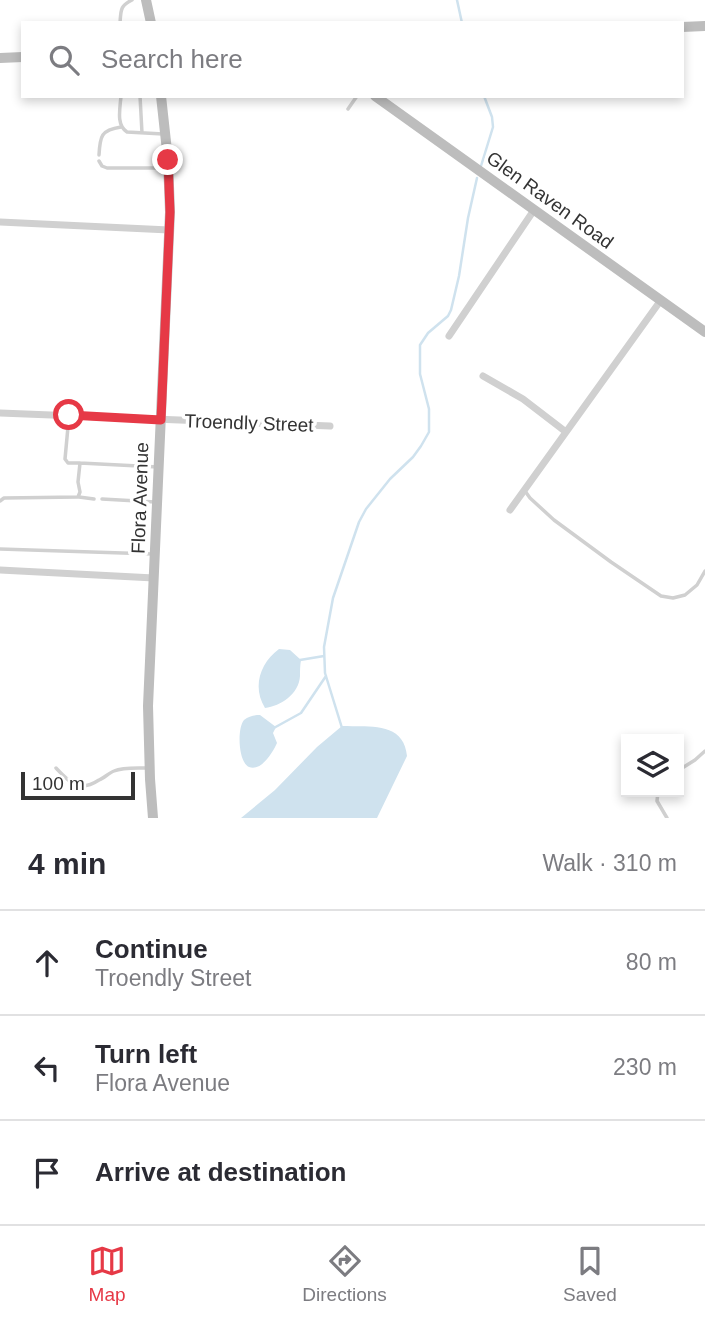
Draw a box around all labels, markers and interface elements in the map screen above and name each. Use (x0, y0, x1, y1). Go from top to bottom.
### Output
search box (21, 21, 684, 98)
icon: search (45, 41, 83, 79)
text: Search here (101, 44, 243, 74)
route end (152, 144, 183, 175)
street label: Glen Raven Road (483, 147, 617, 253)
route start (53, 399, 84, 430)
street label: Troendly Street (184, 410, 315, 436)
street label: Flora Avenue (128, 442, 152, 554)
map controls (621, 734, 684, 797)
button: layers (621, 734, 684, 797)
scale bar (21, 769, 135, 801)
text: 100 m (32, 773, 85, 794)
text: 4 min (28, 847, 106, 880)
text: Walk · 310 m (542, 850, 677, 876)
text: Continue (95, 934, 208, 964)
icon: ahead (28, 944, 66, 982)
text: 80 m (626, 949, 677, 975)
text: Troendly Street (95, 965, 251, 991)
text: Turn left (95, 1039, 197, 1069)
icon: left (28, 1049, 66, 1087)
text: 230 m (613, 1054, 677, 1080)
text: Flora Avenue (95, 1070, 230, 1096)
icon: arrive (28, 1154, 66, 1192)
text: Arrive at destination (95, 1157, 346, 1187)
tab: Map (88, 1242, 126, 1306)
tab: Directions (302, 1242, 387, 1306)
tab: Saved (563, 1242, 617, 1306)

